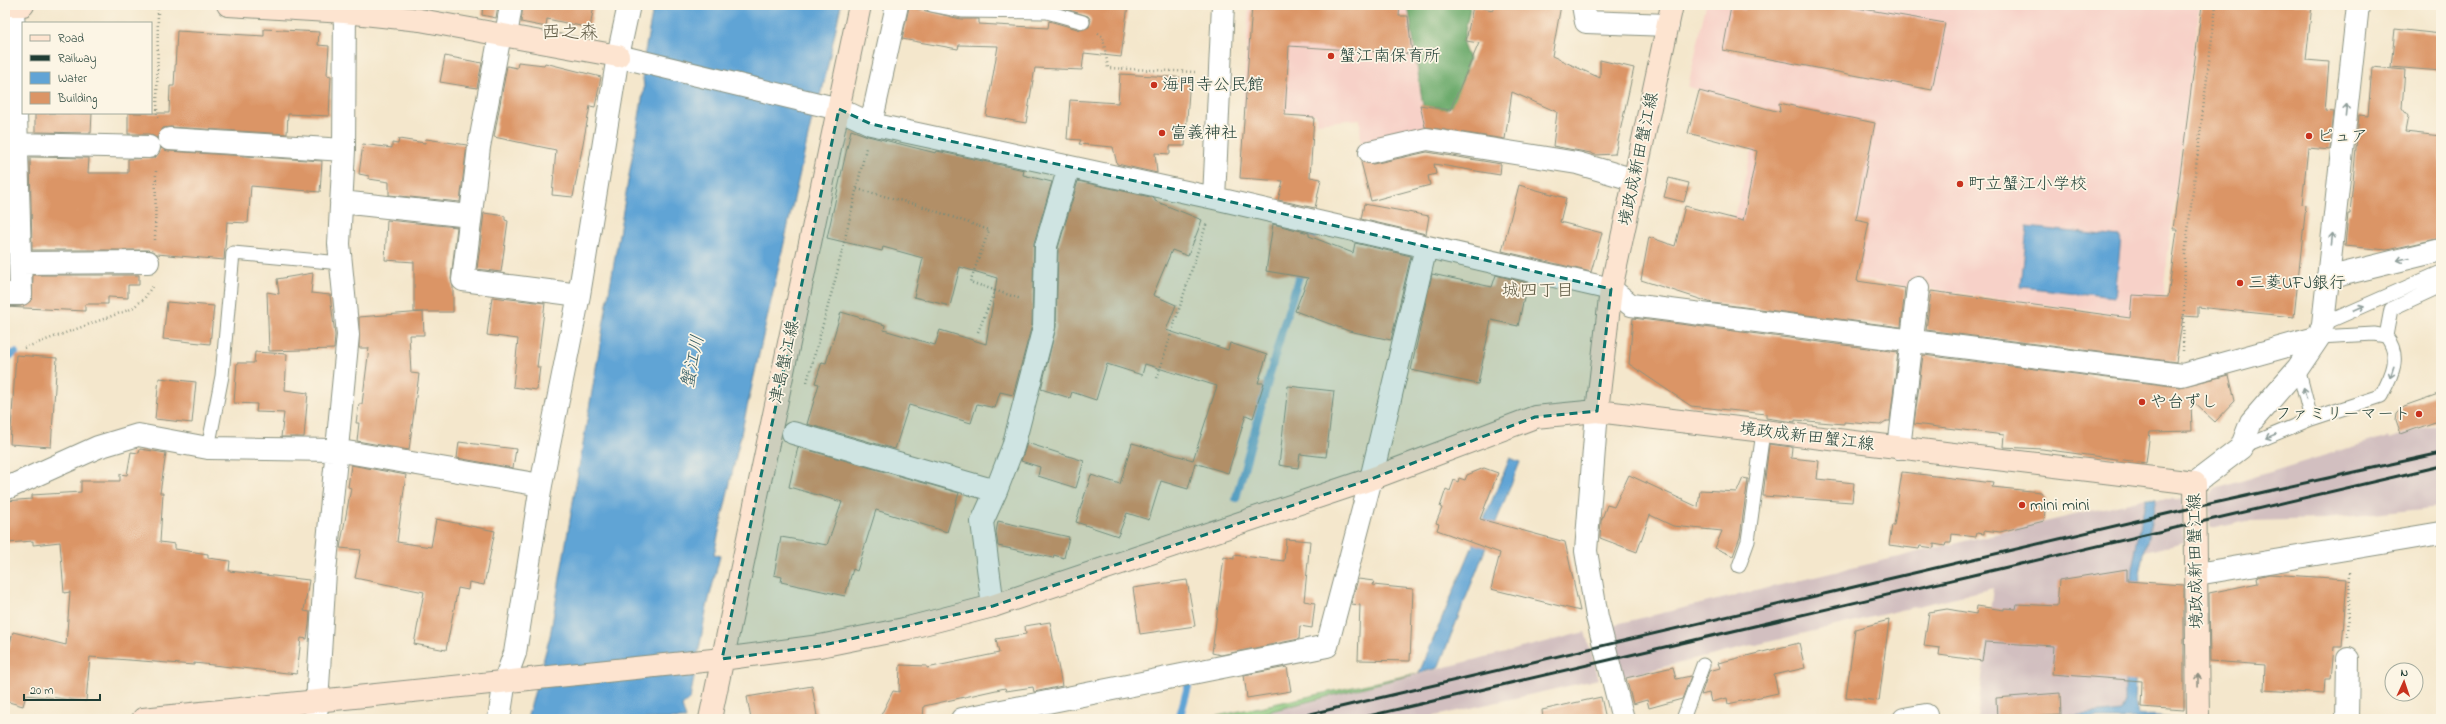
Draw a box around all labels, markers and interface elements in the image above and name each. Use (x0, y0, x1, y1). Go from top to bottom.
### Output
district label: 西之森 (541, 20, 599, 47)
legend (22, 22, 152, 114)
text: Road (58, 30, 84, 48)
place label: 蟹江南保育所 (1339, 44, 1441, 69)
text: Railway (58, 50, 97, 69)
marker: 蟹江南保育所 (1326, 51, 1336, 61)
text: Water (58, 70, 87, 88)
place label: 海門寺公民館 (1162, 73, 1264, 98)
marker: 海門寺公民館 (1149, 80, 1159, 90)
text: Building (57, 90, 97, 109)
street label: 境政成新田蟹江線 (1613, 90, 1665, 228)
one-way arrow (2342, 104, 2350, 117)
place label: 富義神社 (1170, 121, 1238, 146)
place label: ピュア (2317, 124, 2368, 149)
marker: 富義神社 (1157, 128, 1167, 138)
marker: ピュア (2304, 131, 2314, 141)
place label: 町立蟹江小学校 (1968, 172, 2087, 197)
marker: 町立蟹江小学校 (1955, 179, 1965, 189)
one-way arrow (2328, 233, 2335, 246)
one-way arrow (2397, 256, 2410, 264)
place label: 三菱UFJ銀行 (2248, 271, 2346, 296)
marker: 三菱UFJ銀行 (2235, 278, 2245, 288)
district label: 城四丁目 (1502, 279, 1574, 305)
one-way arrow (2352, 304, 2364, 311)
street label: 津島蟹江線 (764, 318, 806, 406)
water label: 蟹江川 (676, 333, 712, 391)
one-way arrow (2388, 365, 2395, 378)
one-way arrow (2300, 388, 2308, 401)
place label: や台ずし (2150, 390, 2218, 415)
marker: や台ずし (2137, 397, 2147, 407)
place label: ファミリーマート (2275, 402, 2411, 427)
marker: ファミリーマート (2414, 409, 2424, 419)
street label: 境政成新田蟹江線 (1738, 416, 1876, 458)
one-way arrow (2265, 432, 2277, 440)
place label: mini mini (2030, 493, 2090, 518)
street label: 境政成新田蟹江線 (2182, 493, 2210, 629)
marker: mini mini (2017, 500, 2027, 510)
north arrow (2384, 662, 2424, 702)
text: N (2400, 665, 2409, 681)
one-way arrow (2194, 674, 2202, 687)
scale bar (24, 676, 100, 702)
text: 20 m (30, 682, 53, 700)

